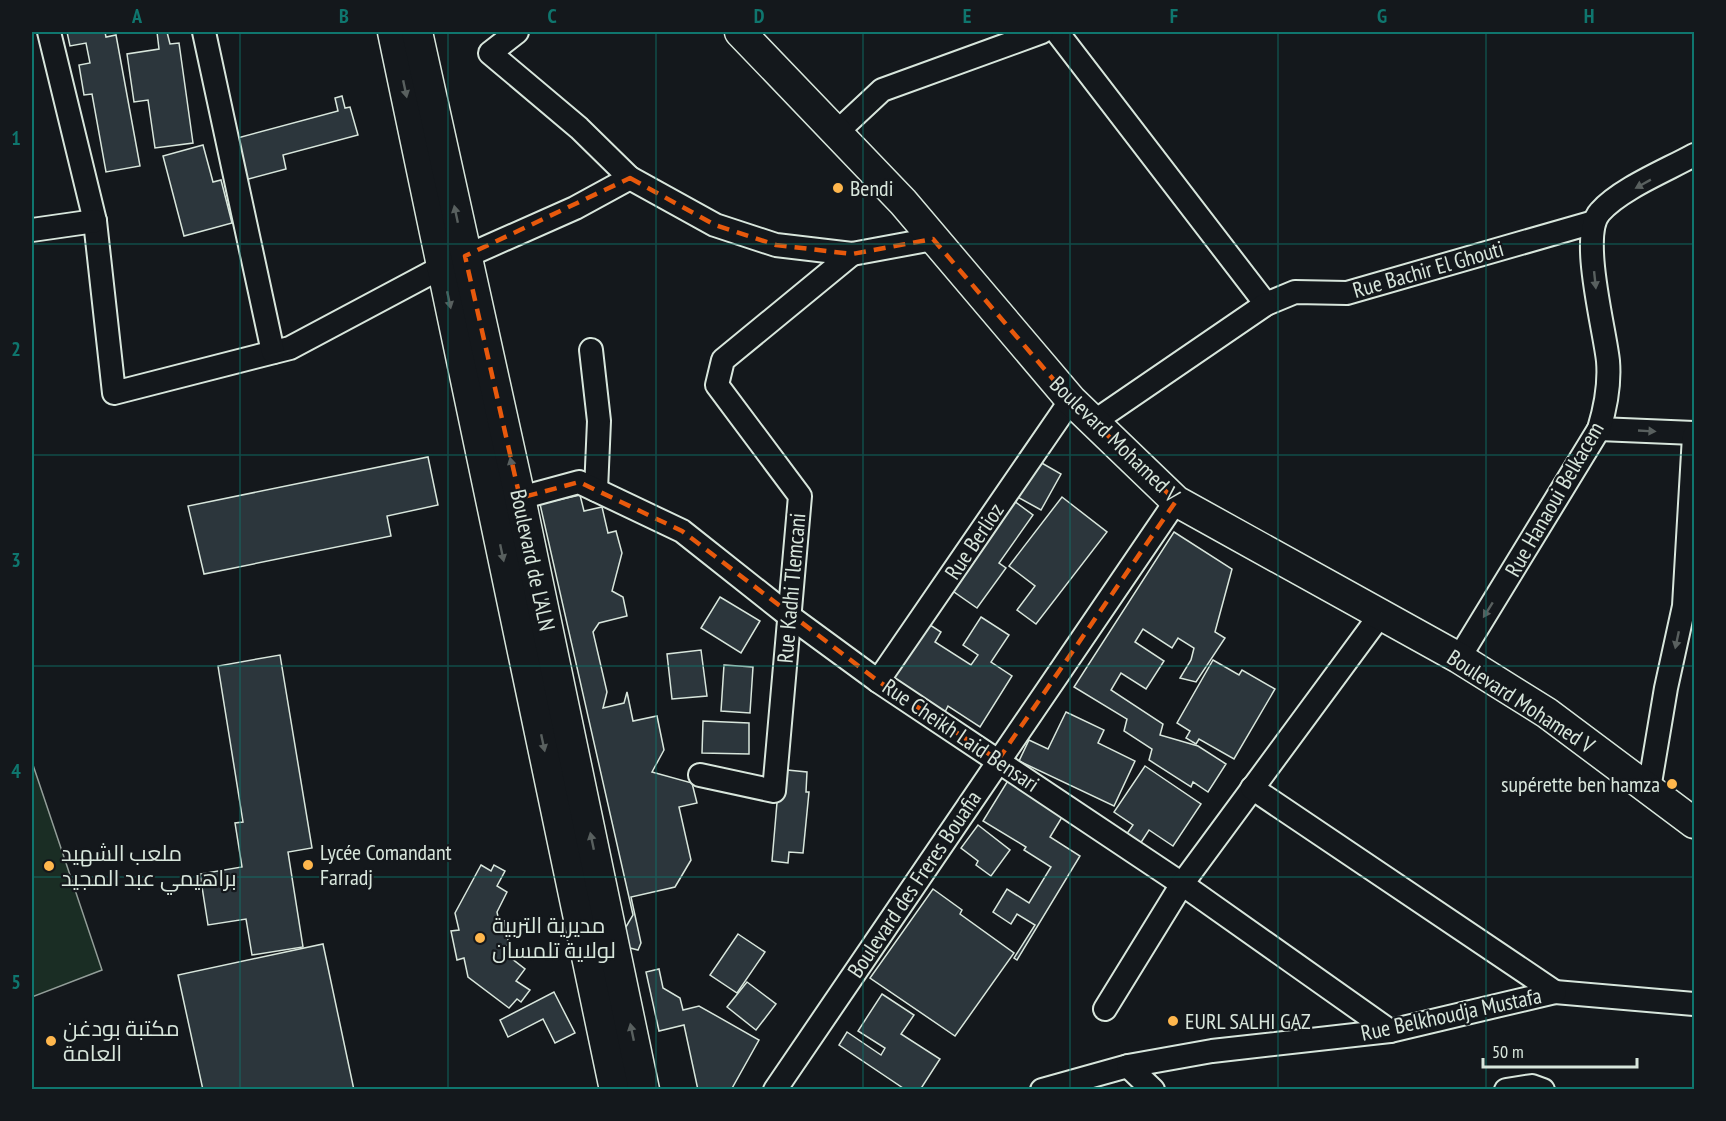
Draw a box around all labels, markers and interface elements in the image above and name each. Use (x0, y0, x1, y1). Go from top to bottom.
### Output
text: A (131, 3, 143, 29)
text: B (339, 3, 349, 29)
text: C (547, 3, 557, 29)
text: D (754, 3, 765, 29)
text: E (963, 3, 971, 29)
text: F (1170, 3, 1178, 29)
text: G (1377, 3, 1387, 29)
text: H (1584, 3, 1594, 29)
one-way arrow (400, 79, 410, 98)
text: 1 (11, 125, 21, 151)
place label: Bendi (850, 174, 893, 202)
one-way arrow (1635, 178, 1651, 189)
marker: Bendi (831, 181, 845, 195)
one-way arrow (451, 204, 460, 223)
street label: Rue Bachir El Ghouti (1349, 234, 1507, 304)
one-way arrow (1590, 270, 1600, 289)
one-way arrow (445, 291, 454, 310)
text: 2 (11, 336, 21, 362)
street label: Boulevard Mohamed V (1044, 370, 1186, 509)
street label: Rue Hanaoui Belkacem (1498, 417, 1610, 581)
one-way arrow (1637, 427, 1656, 436)
one-way arrow (507, 457, 517, 475)
street label: Boulevard de L'ALN (504, 487, 562, 633)
street label: Rue Berlioz (938, 497, 1010, 585)
street label: Rue Kadhi Tlemcani (770, 512, 812, 664)
one-way arrow (498, 543, 508, 562)
text: 3 (11, 547, 21, 573)
one-way arrow (1483, 602, 1494, 618)
one-way arrow (1672, 631, 1681, 650)
street label: Boulevard Mohamed V (1442, 643, 1601, 759)
street label: Rue Cheikh Laid Bensari (877, 672, 1045, 798)
one-way arrow (539, 734, 548, 753)
text: 4 (11, 758, 21, 784)
place label: supérette ben hamza (1501, 770, 1660, 798)
marker: supérette ben hamza (1665, 777, 1679, 791)
street label: Boulevard des Freres Bouafia (841, 785, 987, 983)
one-way arrow (587, 832, 596, 851)
place label: Lycée Comandant Farradj (320, 838, 452, 891)
place label: ملعب الشهيد براهيمي عبد المجيد (61, 839, 237, 895)
marker: Lycée Comandant Farradj (301, 858, 315, 872)
marker: ملعب الشهيد براهيمي عبد المجيد (42, 859, 56, 873)
place label: مديرية التربية لولاية تلمسان (492, 911, 616, 964)
marker: مديرية التربية لولاية تلمسان (473, 931, 487, 945)
text: 5 (11, 969, 21, 995)
street label: Rue Belkhoudja Mustafa (1358, 981, 1544, 1047)
place label: EURL SALHI GAZ (1185, 1007, 1311, 1035)
place label: مكتبة بودغن العامة (63, 1014, 180, 1067)
marker: EURL SALHI GAZ (1166, 1014, 1180, 1028)
one-way arrow (627, 1023, 636, 1042)
scale bar (1483, 1031, 1638, 1069)
marker: مكتبة بودغن العامة (44, 1034, 58, 1048)
text: 50 m (1492, 1040, 1524, 1063)

